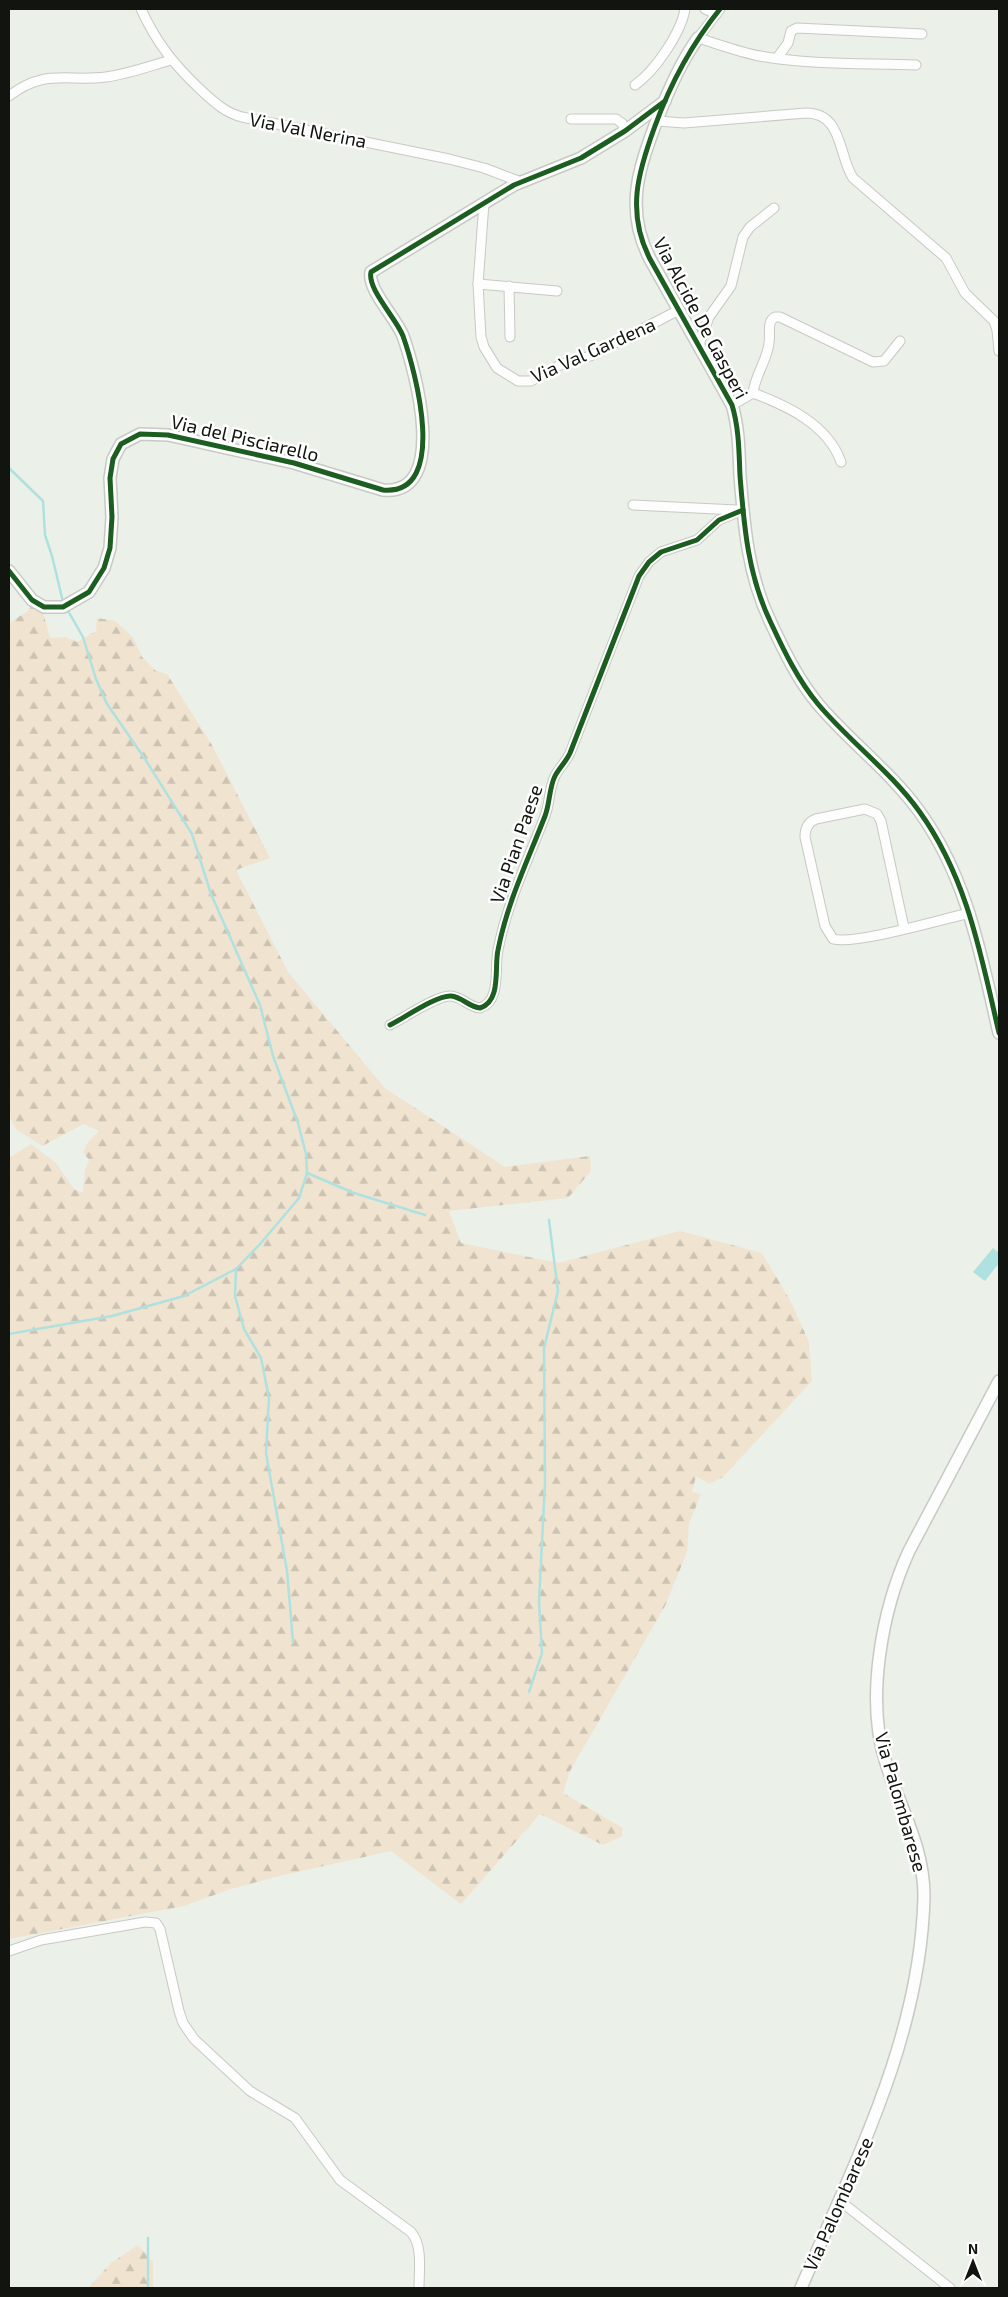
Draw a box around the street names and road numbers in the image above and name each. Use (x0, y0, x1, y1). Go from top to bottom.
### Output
street label: Via Val Nerina (248, 107, 369, 152)
street label: Via Alcide De Gasperi (649, 233, 754, 403)
street label: Via Val Gardena (527, 312, 659, 387)
street label: Via del Pisciarello (169, 409, 321, 466)
street label: Via Pian Paese (484, 781, 547, 906)
street label: Via Palombarese (871, 1729, 932, 1874)
street label: Via Palombarese (798, 2133, 877, 2274)

